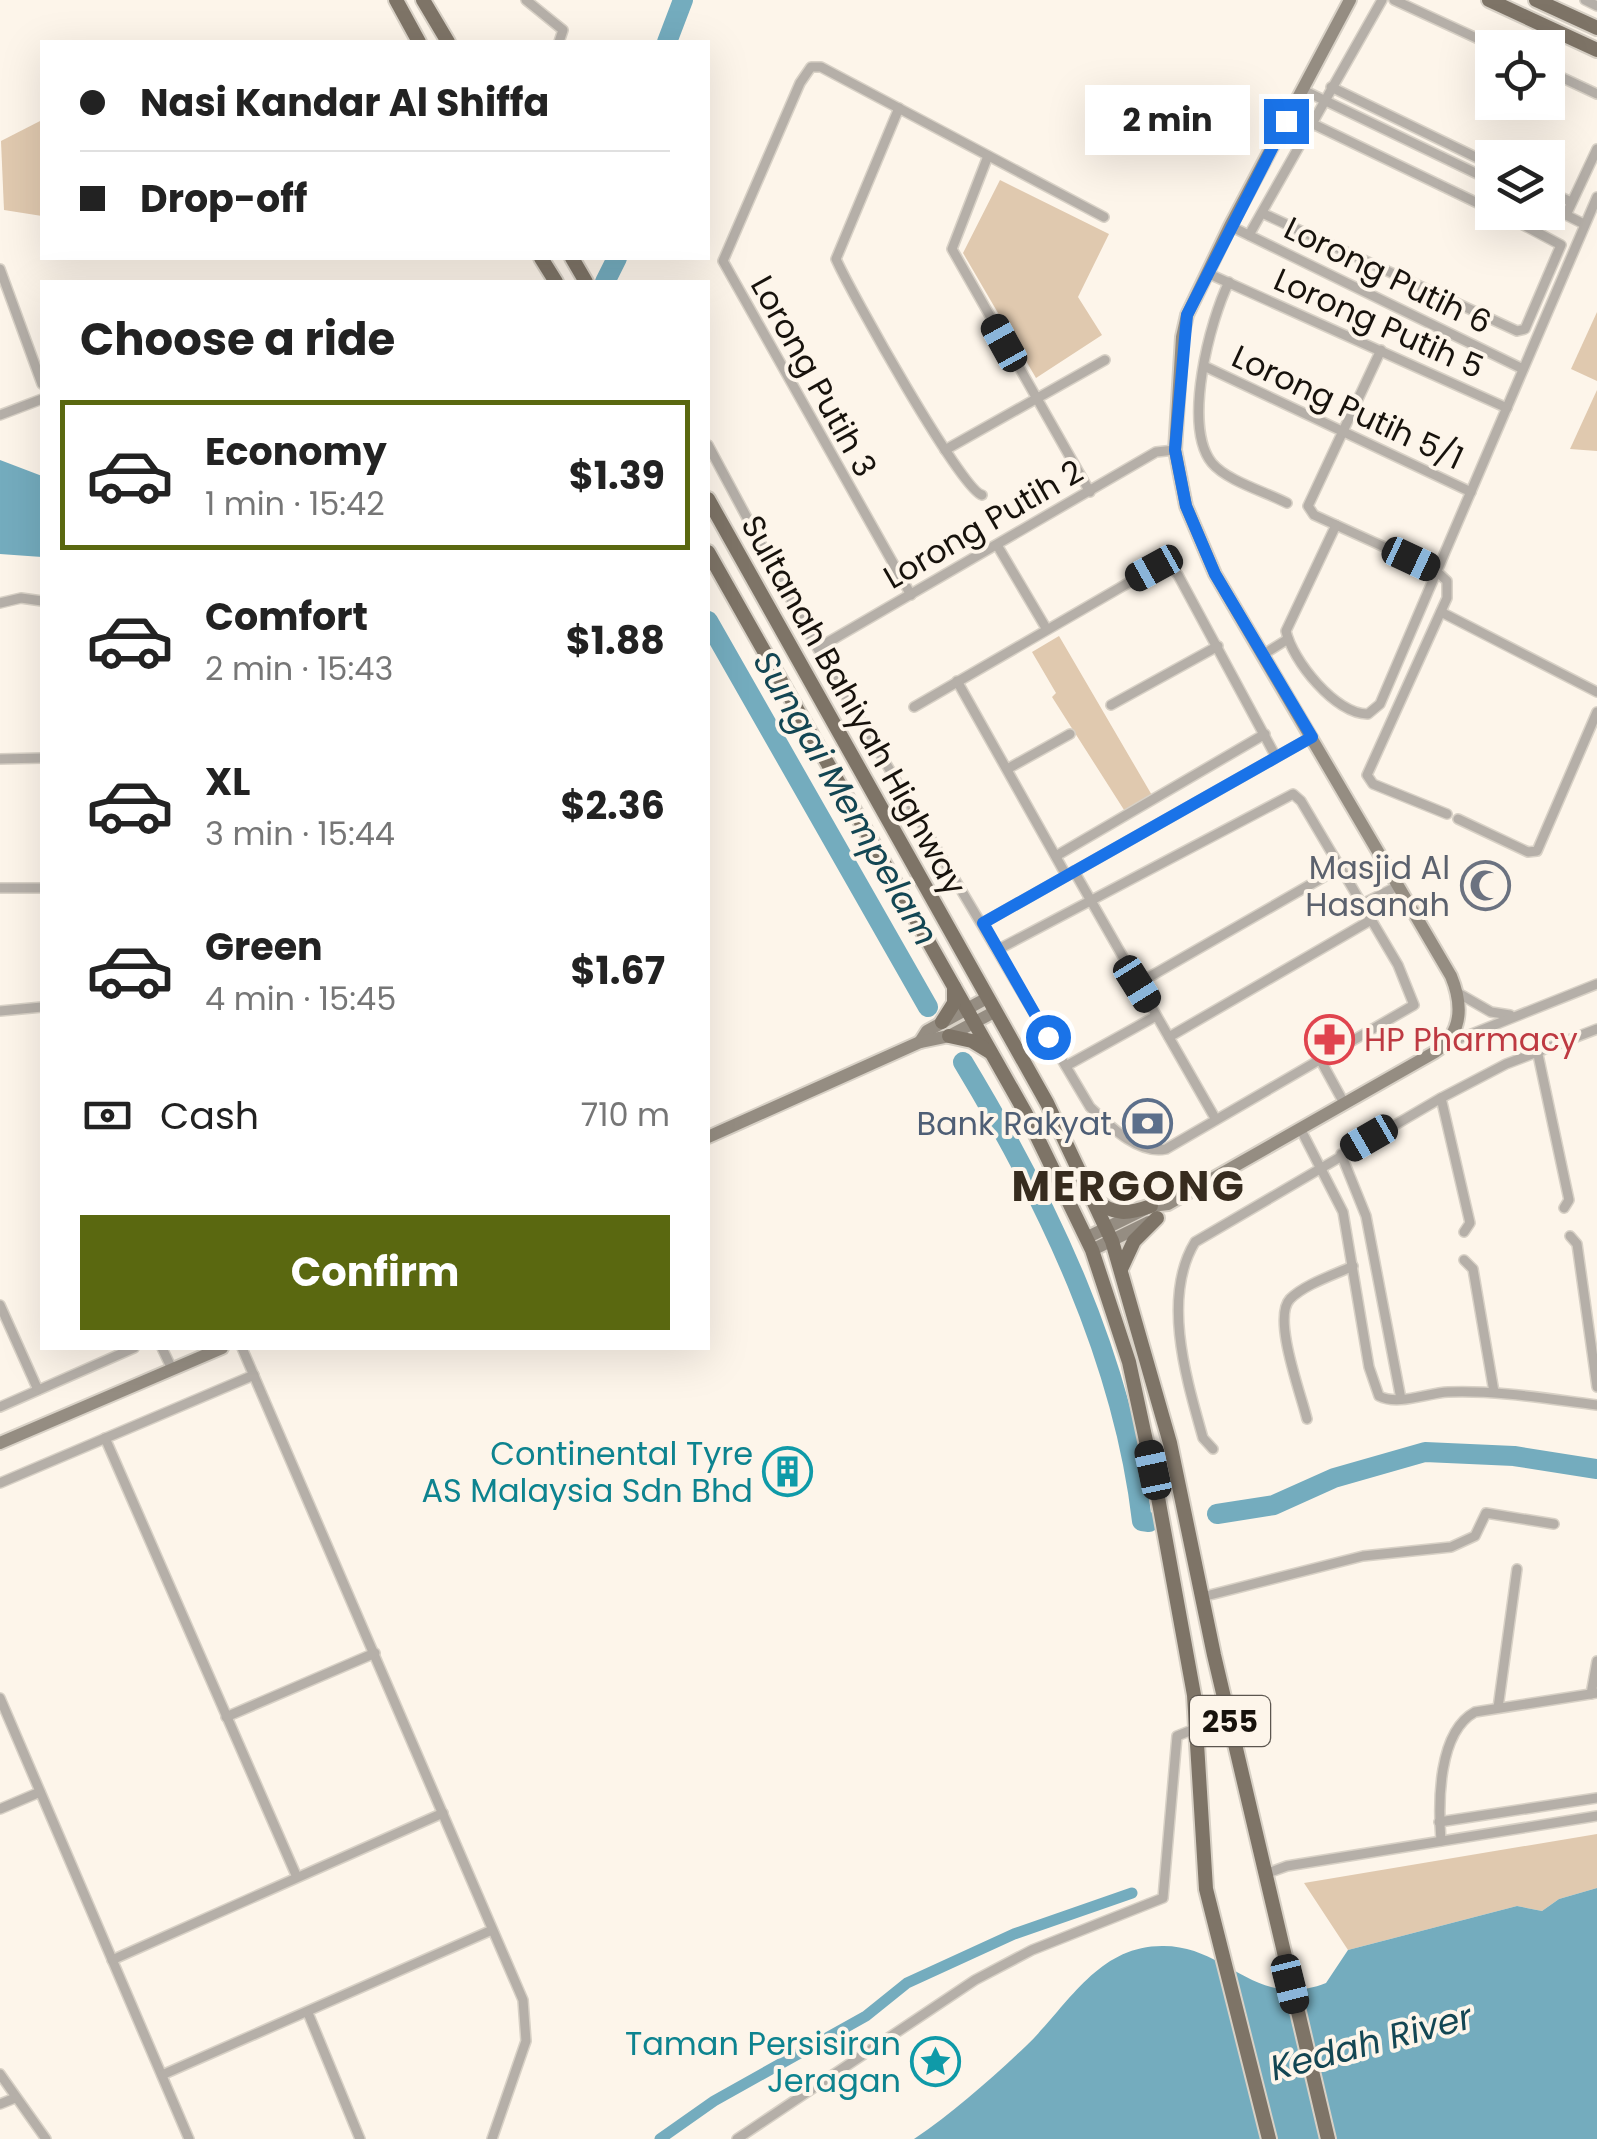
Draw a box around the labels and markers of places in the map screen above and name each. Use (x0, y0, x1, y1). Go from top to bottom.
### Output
place label: Masjid Al Hasanah (1305, 845, 1450, 927)
mosque icon: Masjid Al Hasanah (1459, 859, 1511, 911)
pharmacy icon: HP Pharmacy (1303, 1013, 1355, 1065)
place label: HP Pharmacy (1364, 1017, 1578, 1062)
bank icon: Bank Rakyat (1121, 1097, 1173, 1149)
place label: Bank Rakyat (916, 1101, 1112, 1146)
place label: Continental Tyre AS Malaysia Sdn Bhd (421, 1431, 753, 1513)
building icon: Continental Tyre AS Malaysia Sdn Bhd (762, 1445, 814, 1497)
place label: Taman Persisiran Jeragan (625, 2021, 901, 2103)
place icon: Taman Persisiran Jeragan (910, 2035, 962, 2087)

